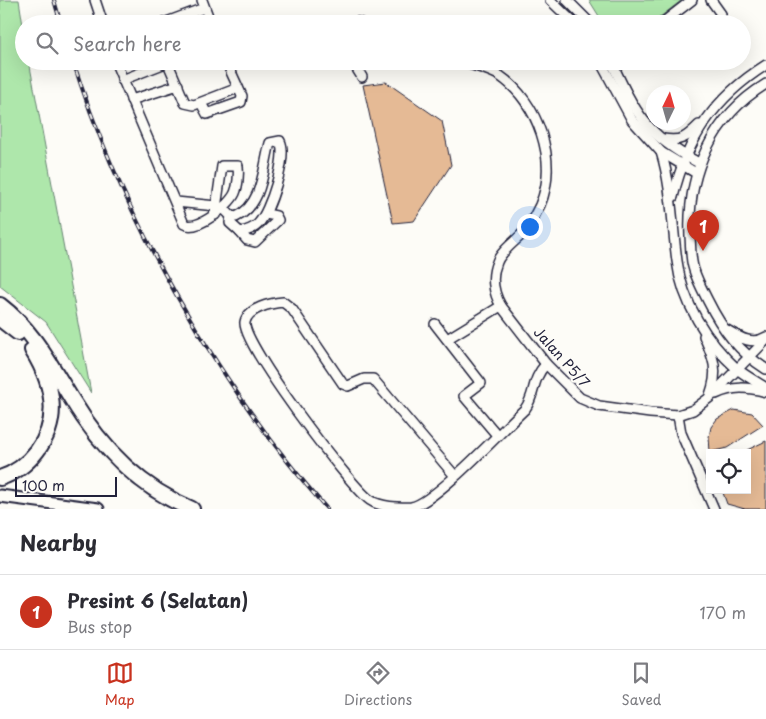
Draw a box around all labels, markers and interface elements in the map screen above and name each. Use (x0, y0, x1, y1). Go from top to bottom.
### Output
search box (15, 15, 751, 70)
icon: search (33, 29, 61, 57)
text: Search here (73, 29, 182, 57)
north arrow (646, 85, 691, 130)
pin: 1 (687, 210, 719, 251)
your location (517, 214, 543, 240)
street label: Jalan P5/7 (529, 322, 595, 392)
map controls (706, 449, 751, 494)
button: locate (706, 449, 751, 494)
scale bar (15, 474, 118, 497)
text: 100 m (22, 475, 65, 496)
text: Nearby (20, 526, 97, 558)
text: Presint 6 (Selatan) (67, 586, 248, 614)
text: 1 (32, 600, 40, 624)
text: 170 m (700, 600, 746, 624)
text: Bus stop (67, 614, 132, 638)
tab: Map (105, 659, 135, 710)
tab: Directions (344, 659, 412, 710)
tab: Saved (622, 659, 661, 710)

